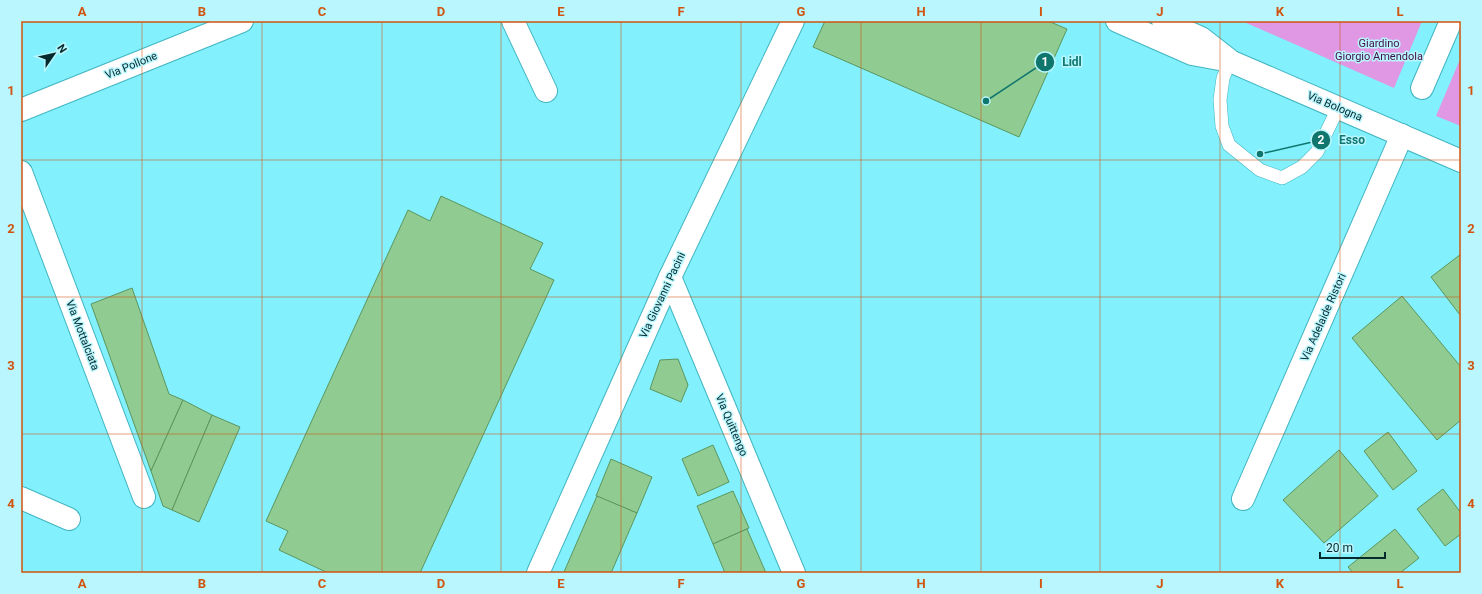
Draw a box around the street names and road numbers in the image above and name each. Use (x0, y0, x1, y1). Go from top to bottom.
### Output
street label: Via Pollone (103, 49, 159, 82)
street label: Via Bologna (1305, 89, 1364, 124)
street label: Via Giovanni Pacini (637, 250, 688, 340)
street label: Via Adelaide Ristori (1298, 271, 1349, 363)
street label: Via Mottalciata (63, 298, 102, 372)
street label: Via Quittengo (713, 392, 750, 458)

